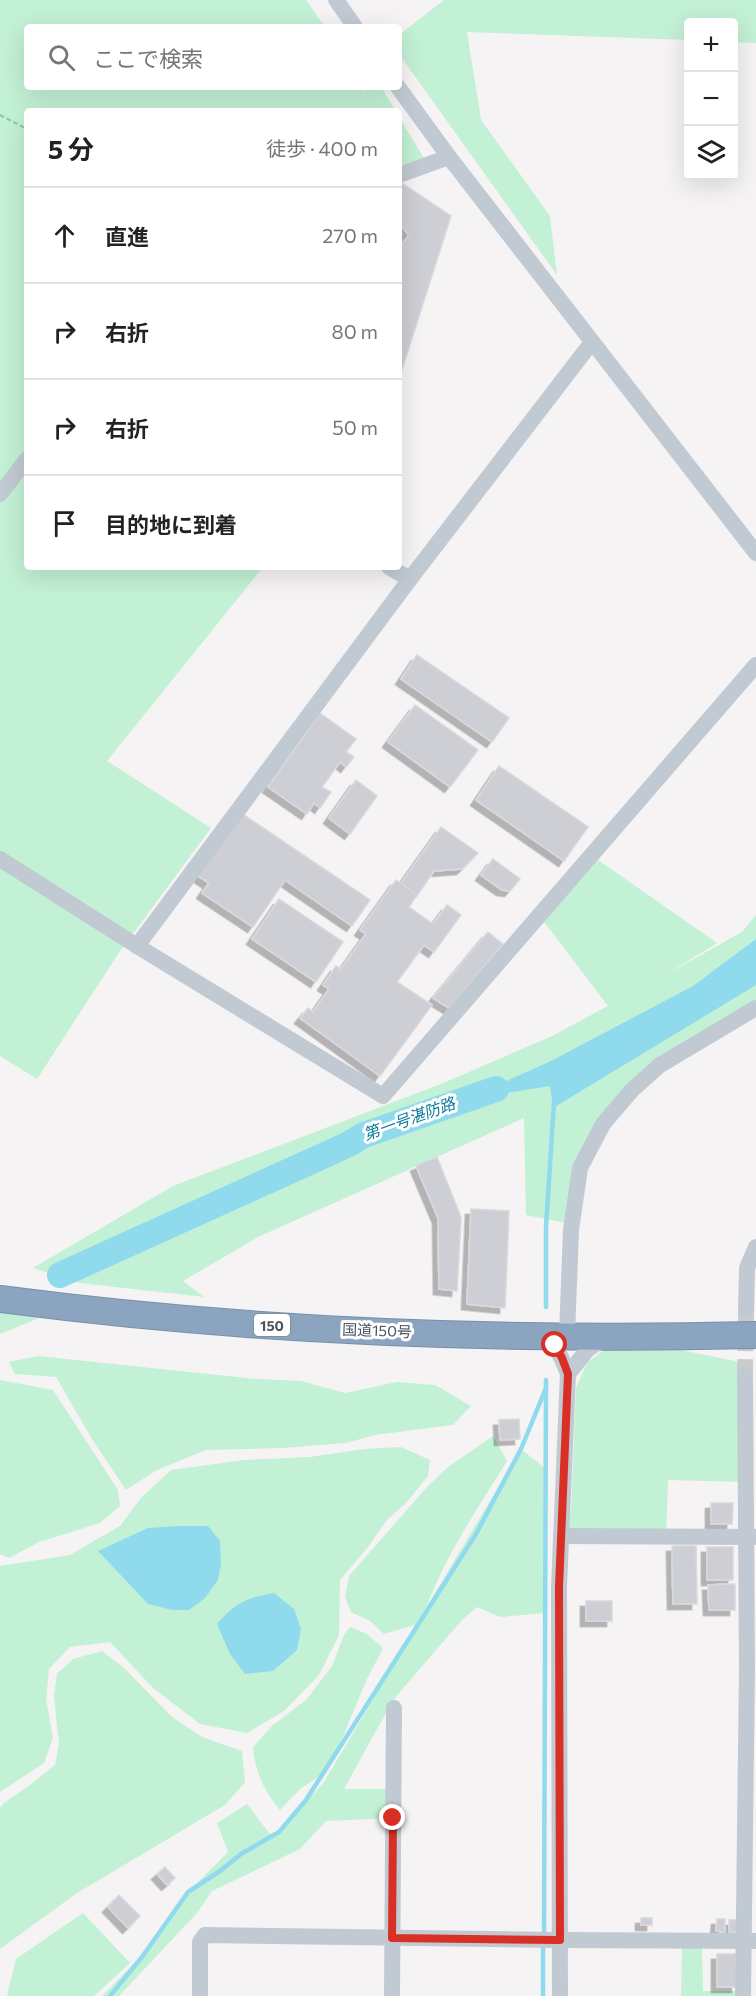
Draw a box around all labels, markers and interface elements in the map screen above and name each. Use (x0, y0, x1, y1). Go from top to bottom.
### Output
map controls (684, 18, 738, 180)
button: + (684, 18, 738, 72)
search box (24, 24, 402, 90)
icon: search (45, 41, 78, 74)
text: ここで検索 (93, 45, 203, 72)
button: − (684, 72, 738, 126)
button: layers (684, 126, 738, 180)
text: 5 分 (48, 133, 94, 164)
text: 徒歩 · 400 m (266, 136, 378, 160)
icon: ahead (48, 219, 81, 252)
text: 直進 (105, 223, 149, 250)
text: 270 m (322, 223, 378, 247)
icon: right (48, 315, 81, 348)
text: 右折 (105, 319, 149, 346)
text: 80 m (332, 319, 378, 343)
icon: right (48, 411, 81, 444)
text: 右折 (105, 415, 149, 442)
text: 50 m (332, 415, 378, 439)
icon: arrive (48, 507, 81, 540)
text: 目的地に到着 (105, 511, 237, 538)
water label: 第一号湛防路 (361, 1092, 459, 1143)
road number: 150 (254, 1314, 290, 1336)
street label: 国道150号 (342, 1320, 412, 1340)
route start (541, 1331, 567, 1357)
route end (379, 1804, 405, 1830)

